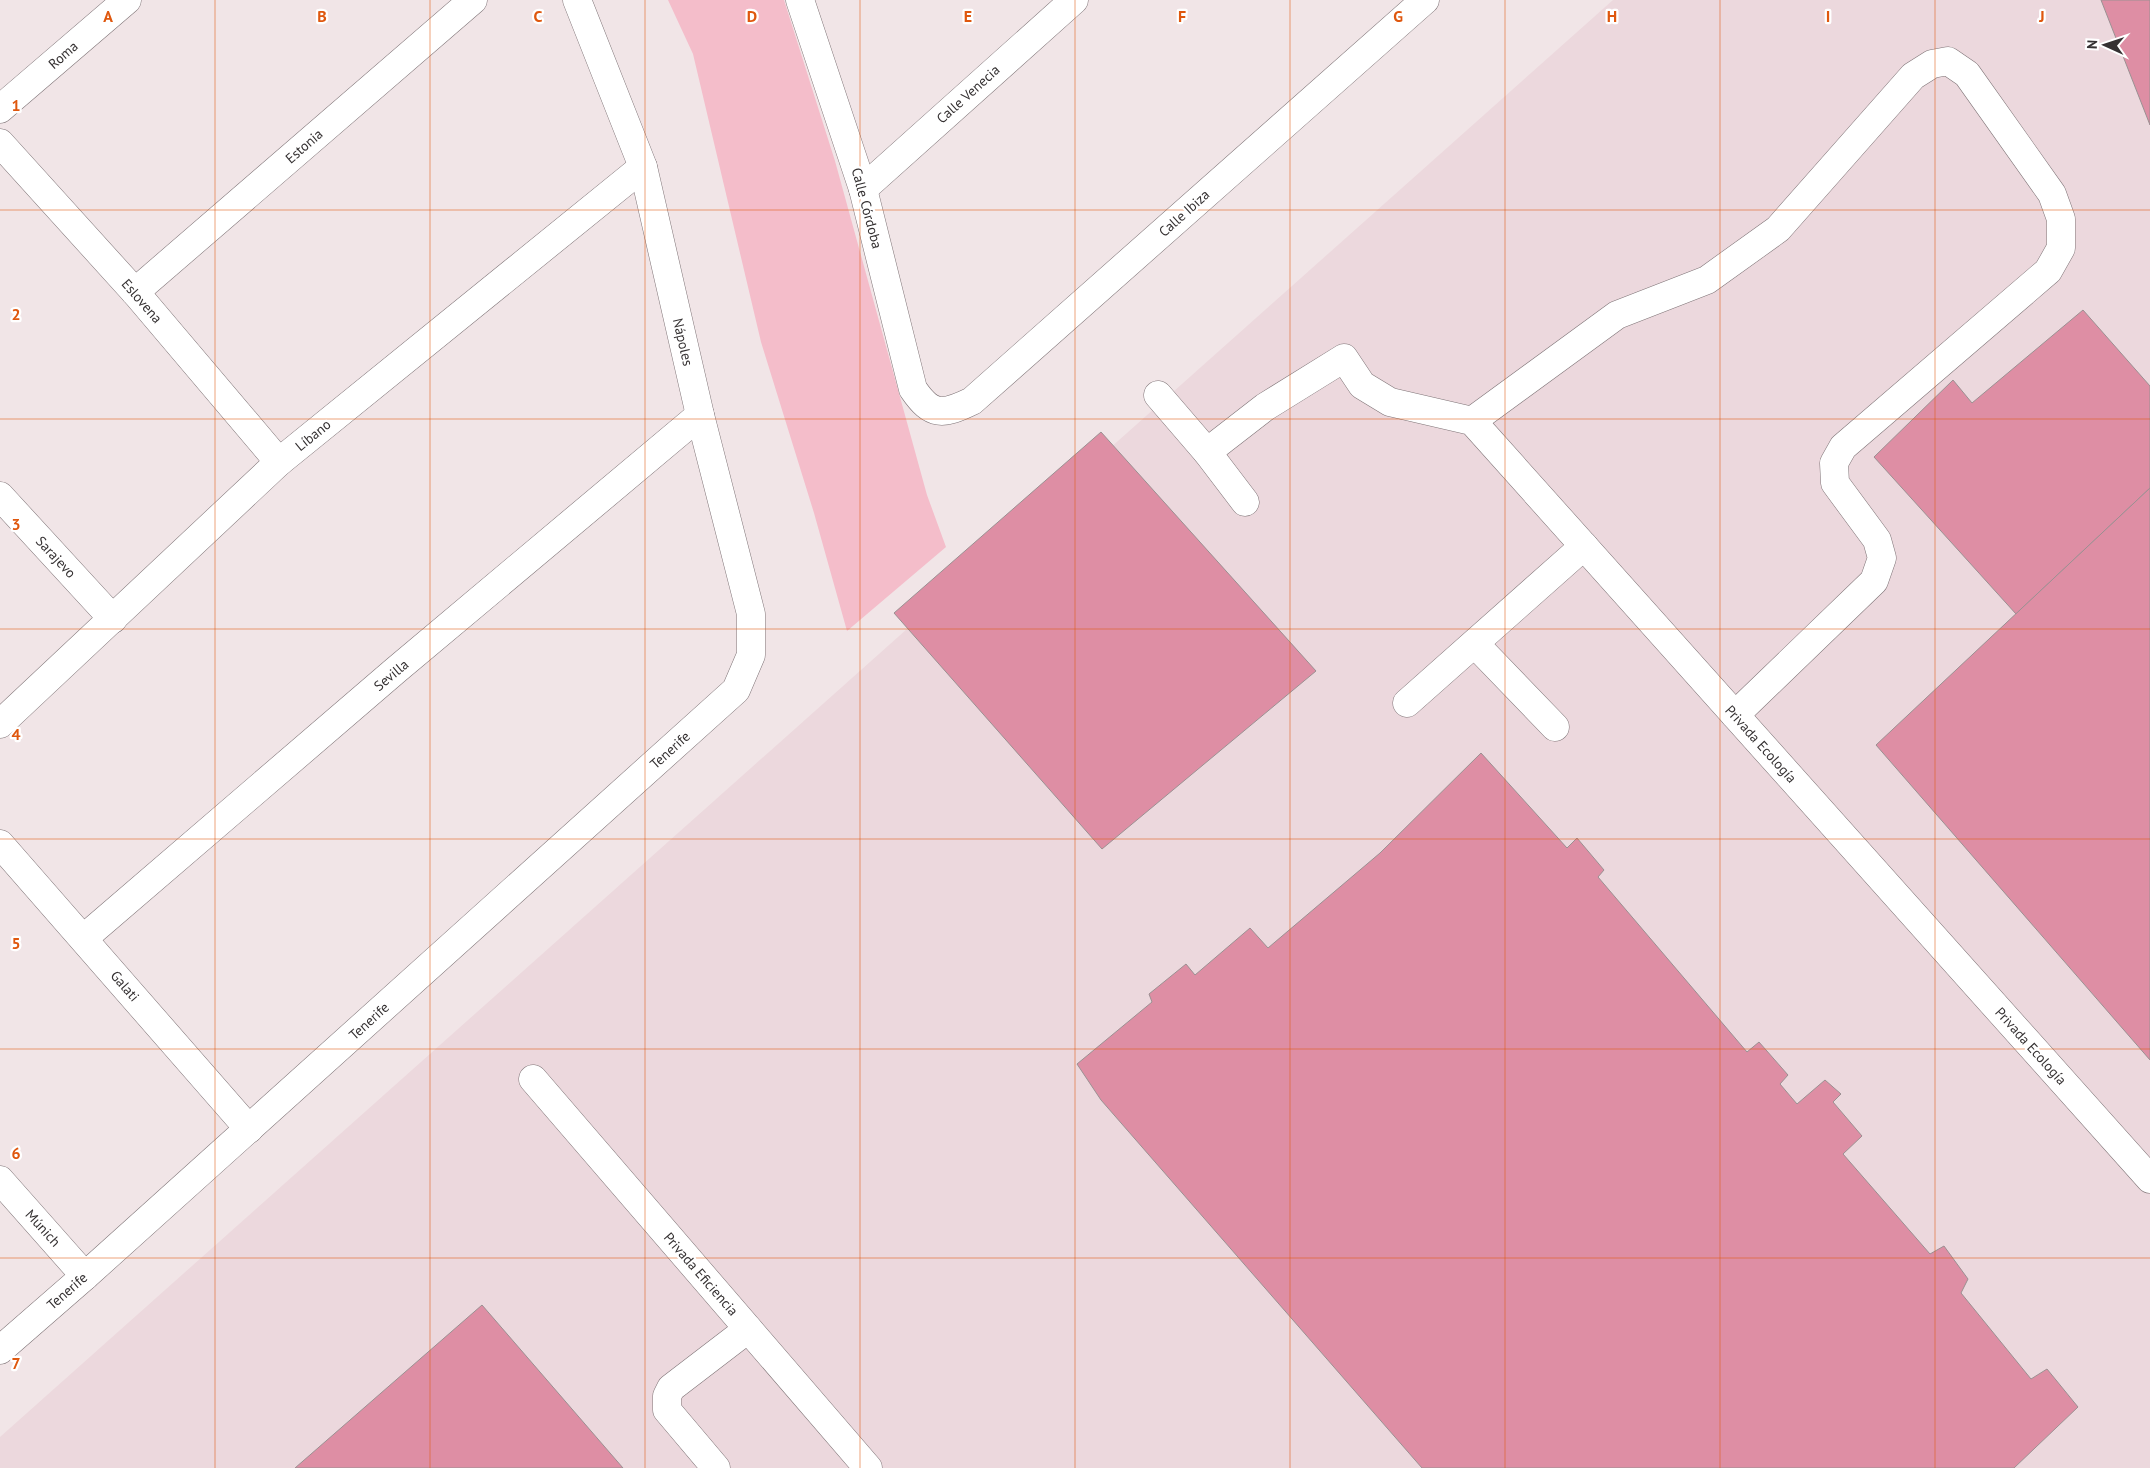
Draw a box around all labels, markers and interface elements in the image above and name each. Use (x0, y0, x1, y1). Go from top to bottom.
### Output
text: A (103, 6, 113, 26)
text: B (317, 6, 327, 26)
text: C (534, 6, 543, 26)
text: D (747, 6, 757, 26)
text: E (964, 6, 972, 26)
text: F (1178, 6, 1186, 26)
text: G (1393, 6, 1403, 26)
text: H (1607, 6, 1617, 26)
text: I (1826, 6, 1830, 26)
text: J (2038, 6, 2045, 26)
north arrow (2080, 20, 2130, 70)
street label: Roma (44, 37, 82, 73)
text: N (2083, 39, 2101, 49)
street label: Calle Venecia (933, 61, 1003, 127)
text: 1 (11, 95, 21, 115)
street label: Estonia (282, 125, 326, 167)
street label: Calle Córdoba (848, 166, 886, 250)
street label: Calle Ibiza (1155, 185, 1213, 241)
street label: Eslovena (118, 275, 166, 327)
text: 2 (11, 304, 21, 324)
street label: Nápoles (669, 316, 697, 368)
street label: Líbano (292, 415, 334, 455)
text: 3 (11, 514, 21, 534)
street label: Sarajevo (32, 532, 80, 582)
street label: Sevilla (370, 655, 412, 695)
street label: Privada Ecología (1721, 701, 1801, 787)
text: 4 (11, 724, 21, 744)
street label: Tenerife (646, 727, 694, 773)
text: 5 (11, 933, 21, 953)
street label: Galati (107, 967, 143, 1005)
street label: Tenerife (345, 998, 393, 1044)
street label: Privada Ecología (1991, 1003, 2071, 1089)
text: 6 (11, 1143, 21, 1163)
street label: Múnich (22, 1206, 64, 1250)
street label: Privada Eficiencia (660, 1229, 742, 1319)
street label: Tenerife (43, 1269, 91, 1313)
text: 7 (11, 1353, 21, 1373)

